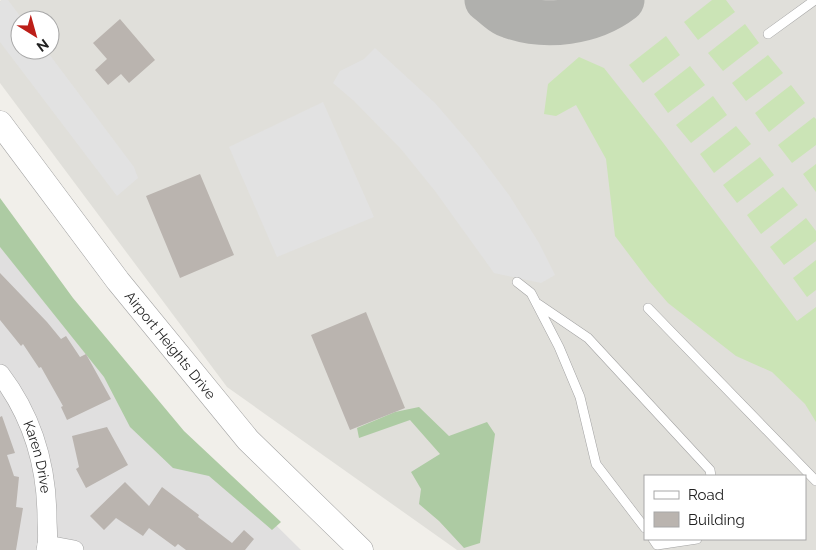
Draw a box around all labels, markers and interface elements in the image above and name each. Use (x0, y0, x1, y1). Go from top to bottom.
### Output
north arrow (10, 10, 60, 60)
text: N (34, 36, 52, 55)
street label: Airport Heights Drive (122, 288, 219, 402)
street label: Karen Drive (20, 418, 54, 494)
legend (644, 475, 806, 540)
text: Road (688, 486, 724, 504)
text: Building (688, 511, 745, 529)

